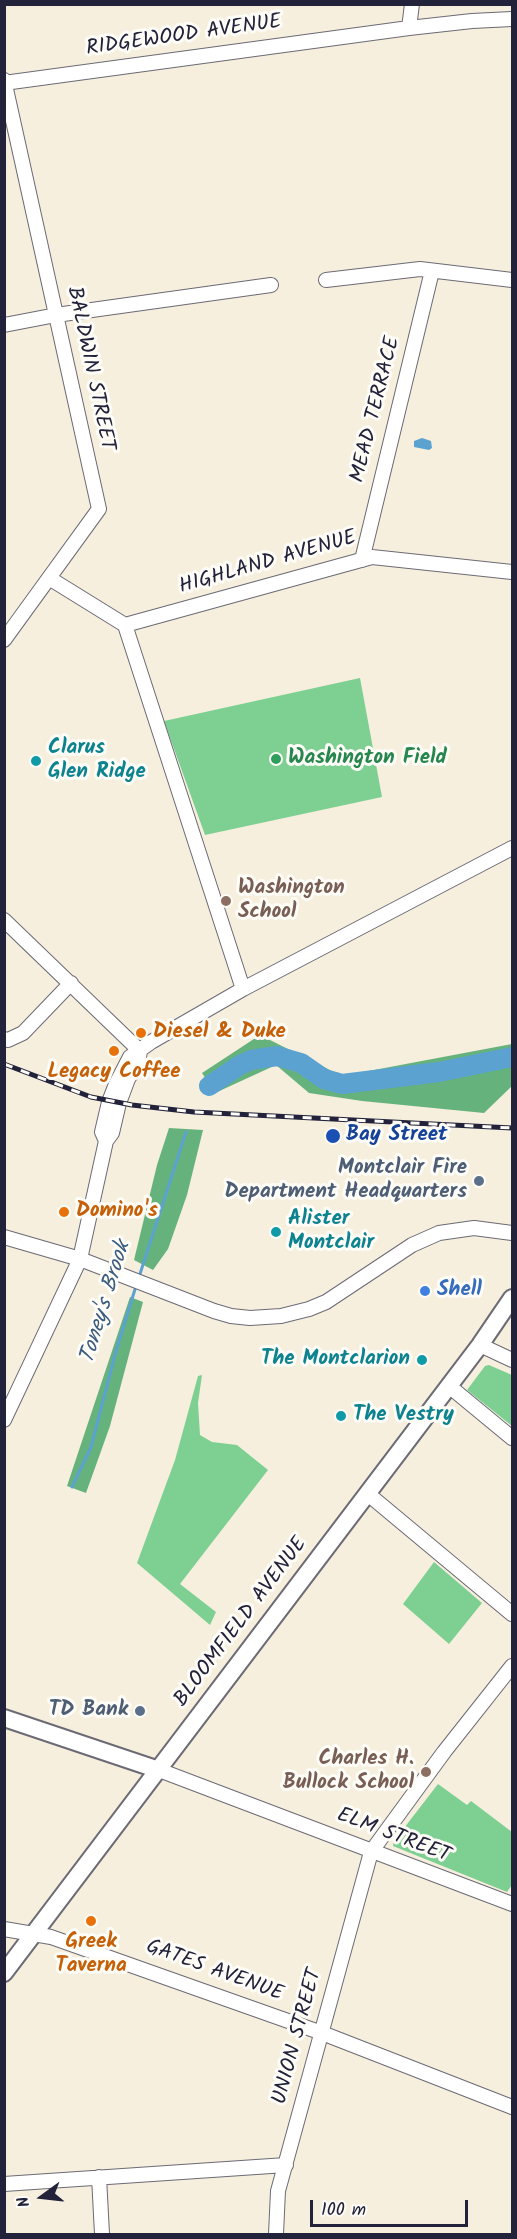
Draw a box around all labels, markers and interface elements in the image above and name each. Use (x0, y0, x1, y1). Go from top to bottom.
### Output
street label: RIDGEWOOD AVENUE (85, 11, 283, 63)
street label: BALDWIN STREET (59, 285, 119, 453)
street label: MEAD TERRACE (347, 335, 407, 485)
street label: HIGHLAND AVENUE (176, 527, 360, 601)
place label: Clarus Glen Ridge (48, 736, 146, 786)
place label: Washington Field (288, 746, 447, 772)
marker: Washington Field (269, 752, 283, 766)
marker: Clarus Glen Ridge (29, 754, 43, 768)
place label: Washington School (238, 876, 345, 926)
marker: Washington School (219, 894, 233, 908)
place label: Diesel & Duke (153, 1020, 286, 1046)
marker: Diesel & Duke (134, 1026, 148, 1040)
marker: Legacy Coffee (107, 1044, 121, 1058)
place label: Legacy Coffee (47, 1060, 181, 1086)
place label: Bay Street (346, 1123, 447, 1149)
marker: Bay Street (324, 1127, 342, 1145)
place label: Montclair Fire Department Headquarters (225, 1156, 467, 1206)
marker: Montclair Fire Department Headquarters (472, 1174, 486, 1188)
place label: Domino's (76, 1199, 158, 1225)
marker: Domino's (57, 1205, 71, 1219)
place label: Alister Montclair (288, 1207, 374, 1257)
marker: Alister Montclair (269, 1225, 283, 1239)
water label: Toney's Brook (76, 1239, 138, 1367)
place label: Shell (437, 1278, 482, 1304)
marker: Shell (418, 1284, 432, 1298)
place label: The Montclarion (261, 1347, 410, 1373)
marker: The Montclarion (415, 1353, 429, 1367)
place label: The Vestry (353, 1403, 454, 1429)
marker: The Vestry (334, 1409, 348, 1423)
street label: BLOOMFIELD AVENUE (170, 1533, 314, 1713)
place label: TD Bank (49, 1698, 128, 1724)
marker: TD Bank (133, 1704, 147, 1718)
place label: Charles H. Bullock School (283, 1747, 414, 1797)
marker: Charles H. Bullock School (419, 1765, 433, 1779)
street label: ELM STREET (333, 1804, 453, 1870)
marker: Greek Taverna (84, 1914, 98, 1928)
place label: Greek Taverna (55, 1930, 127, 1980)
street label: GATES AVENUE (142, 1936, 286, 2008)
street label: UNION STREET (269, 1966, 329, 2108)
north arrow (12, 2167, 72, 2227)
scale bar (313, 2188, 470, 2226)
text: N (11, 2194, 38, 2210)
text: 100 m (321, 2196, 366, 2225)

